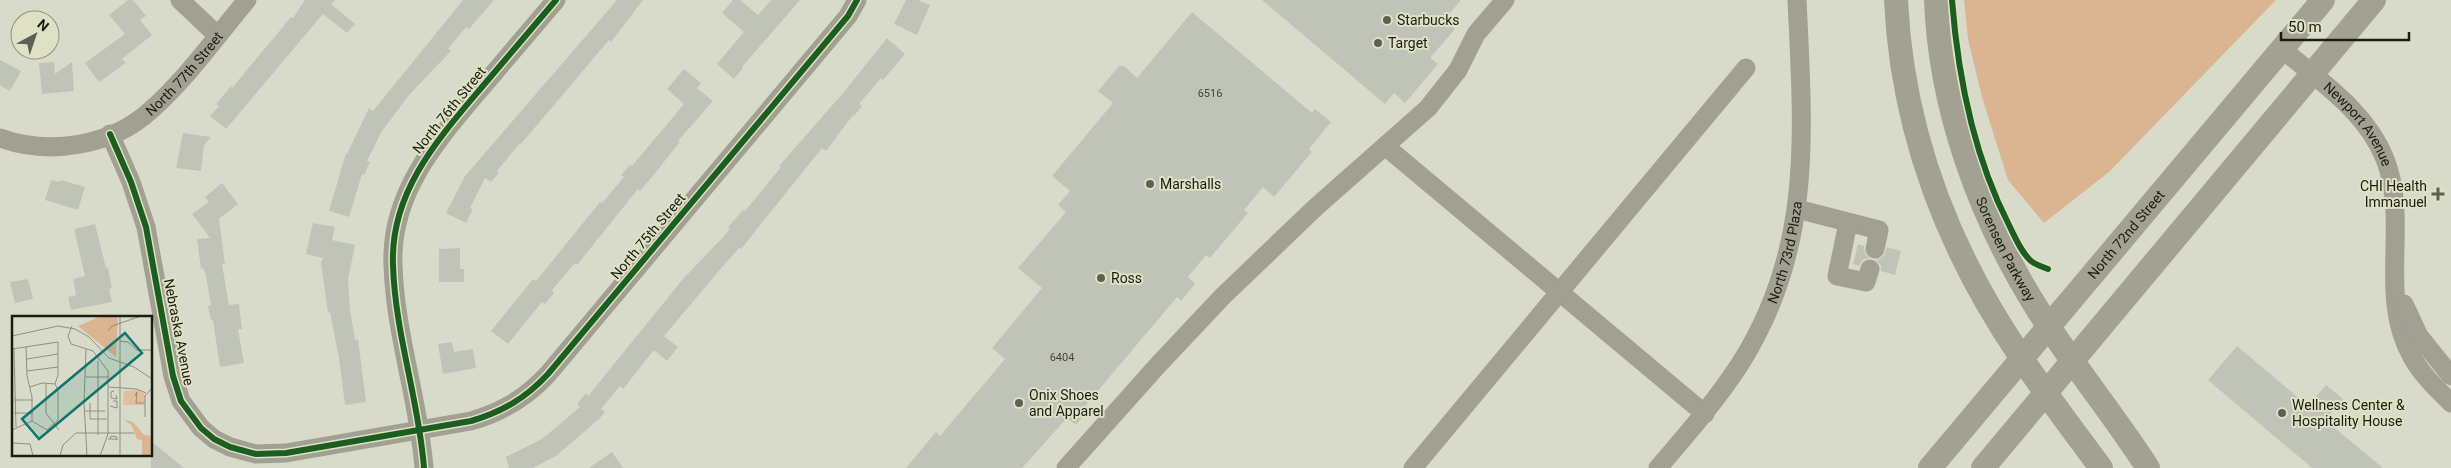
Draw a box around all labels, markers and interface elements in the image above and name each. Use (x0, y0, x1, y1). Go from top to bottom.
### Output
north arrow (10, 10, 60, 60)
scale bar (2281, 10, 2408, 42)
place label: Starbucks (1397, 12, 1459, 28)
marker: Starbucks (1381, 14, 1393, 26)
text: N (34, 16, 52, 34)
text: 50 m (2288, 18, 2322, 36)
street label: North 77th Street (142, 28, 226, 119)
place label: Target (1388, 35, 1428, 51)
marker: Target (1372, 37, 1384, 49)
street label: North 76th Street (409, 63, 489, 157)
street label: Newport Avenue (2321, 79, 2395, 168)
house number: 6516 (1198, 87, 1222, 100)
place label: Marshalls (1160, 176, 1221, 192)
marker: Marshalls (1144, 178, 1156, 190)
place label: CHI Health Immanuel (2360, 178, 2427, 210)
street label: North 72nd Street (2084, 187, 2168, 282)
marker: CHI Health Immanuel (2431, 187, 2445, 201)
street label: North 75th Street (607, 189, 689, 282)
street label: Sorensen Parkway (1973, 195, 2039, 305)
street label: North 73rd Plaza (1764, 200, 1805, 306)
place label: Ross (1111, 270, 1142, 286)
marker: Ross (1095, 272, 1107, 284)
street label: Nebraska Avenue (161, 277, 197, 387)
inset map (12, 316, 152, 456)
house number: 6404 (1050, 351, 1074, 364)
place label: Onix Shoes and Apparel (1029, 387, 1104, 419)
marker: Onix Shoes and Apparel (1013, 397, 1025, 409)
place label: Wellness Center & Hospitality House (2292, 397, 2405, 429)
marker: Wellness Center & Hospitality House (2276, 407, 2288, 419)

